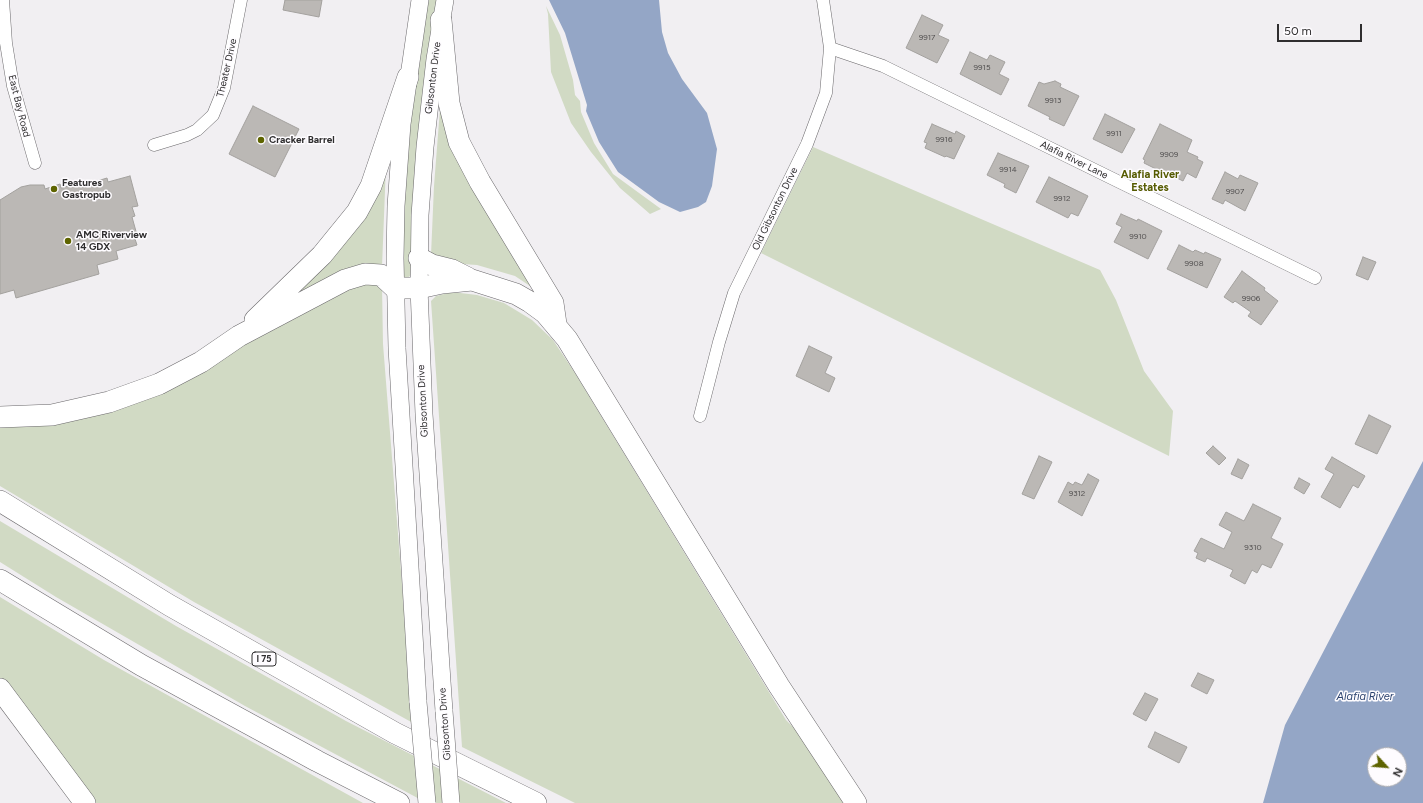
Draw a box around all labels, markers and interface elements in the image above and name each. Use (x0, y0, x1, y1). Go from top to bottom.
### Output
scale bar (1279, 16, 1364, 42)
text: 50 m (1284, 24, 1312, 38)
house number: 9917 (919, 33, 935, 43)
street label: Theater Drive (214, 37, 240, 99)
street label: Gibsonton Drive (423, 41, 443, 115)
house number: 9915 (974, 63, 990, 73)
street label: East Bay Road (5, 74, 33, 138)
house number: 9913 (1045, 96, 1061, 106)
house number: 9911 (1106, 129, 1122, 139)
place label: Cracker Barrel (269, 134, 335, 146)
marker: Cracker Barrel (256, 135, 266, 145)
house number: 9916 (936, 135, 952, 145)
street label: Alafia River Lane (1038, 138, 1110, 182)
house number: 9909 (1160, 150, 1178, 160)
house number: 9914 (999, 165, 1017, 175)
street label: Old Gibsonton Drive (750, 166, 800, 252)
district label: Alafia River Estates (1121, 168, 1179, 194)
place label: Features Gastropub (62, 177, 111, 200)
marker: Features Gastropub (49, 184, 59, 194)
house number: 9907 (1226, 187, 1244, 197)
house number: 9912 (1054, 194, 1070, 204)
place label: AMC Riverview 14 GDX (76, 229, 147, 252)
house number: 9910 (1129, 232, 1147, 242)
marker: AMC Riverview 14 GDX (63, 236, 73, 246)
house number: 9908 (1184, 259, 1204, 269)
house number: 9906 (1242, 294, 1260, 304)
street label: Gibsonton Drive (415, 364, 431, 438)
house number: 9312 (1069, 489, 1085, 499)
house number: 9310 (1244, 543, 1262, 553)
road number: I 75 (252, 652, 276, 666)
street label: Gibsonton Drive (436, 687, 454, 761)
water label: Alafia River (1337, 690, 1393, 704)
north arrow (1367, 747, 1407, 787)
text: N (1390, 765, 1405, 779)

